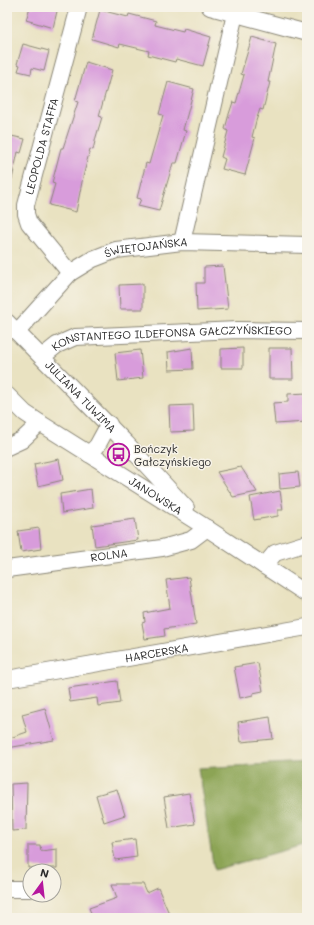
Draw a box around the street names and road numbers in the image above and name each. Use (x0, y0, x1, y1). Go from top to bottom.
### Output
street label: LEOPOLDA STAFFA (21, 96, 61, 196)
street label: ŚWIĘTOJAŃSKA (102, 234, 188, 261)
street label: KONSTANTEGO ILDEFONSA GAŁCZYŃSKIEGO (48, 322, 292, 354)
street label: JULIANA TUWIMA (42, 357, 120, 436)
street label: JANOWSKA (126, 473, 185, 518)
street label: ROLNA (89, 545, 129, 565)
street label: HARCERSKA (124, 640, 190, 665)

